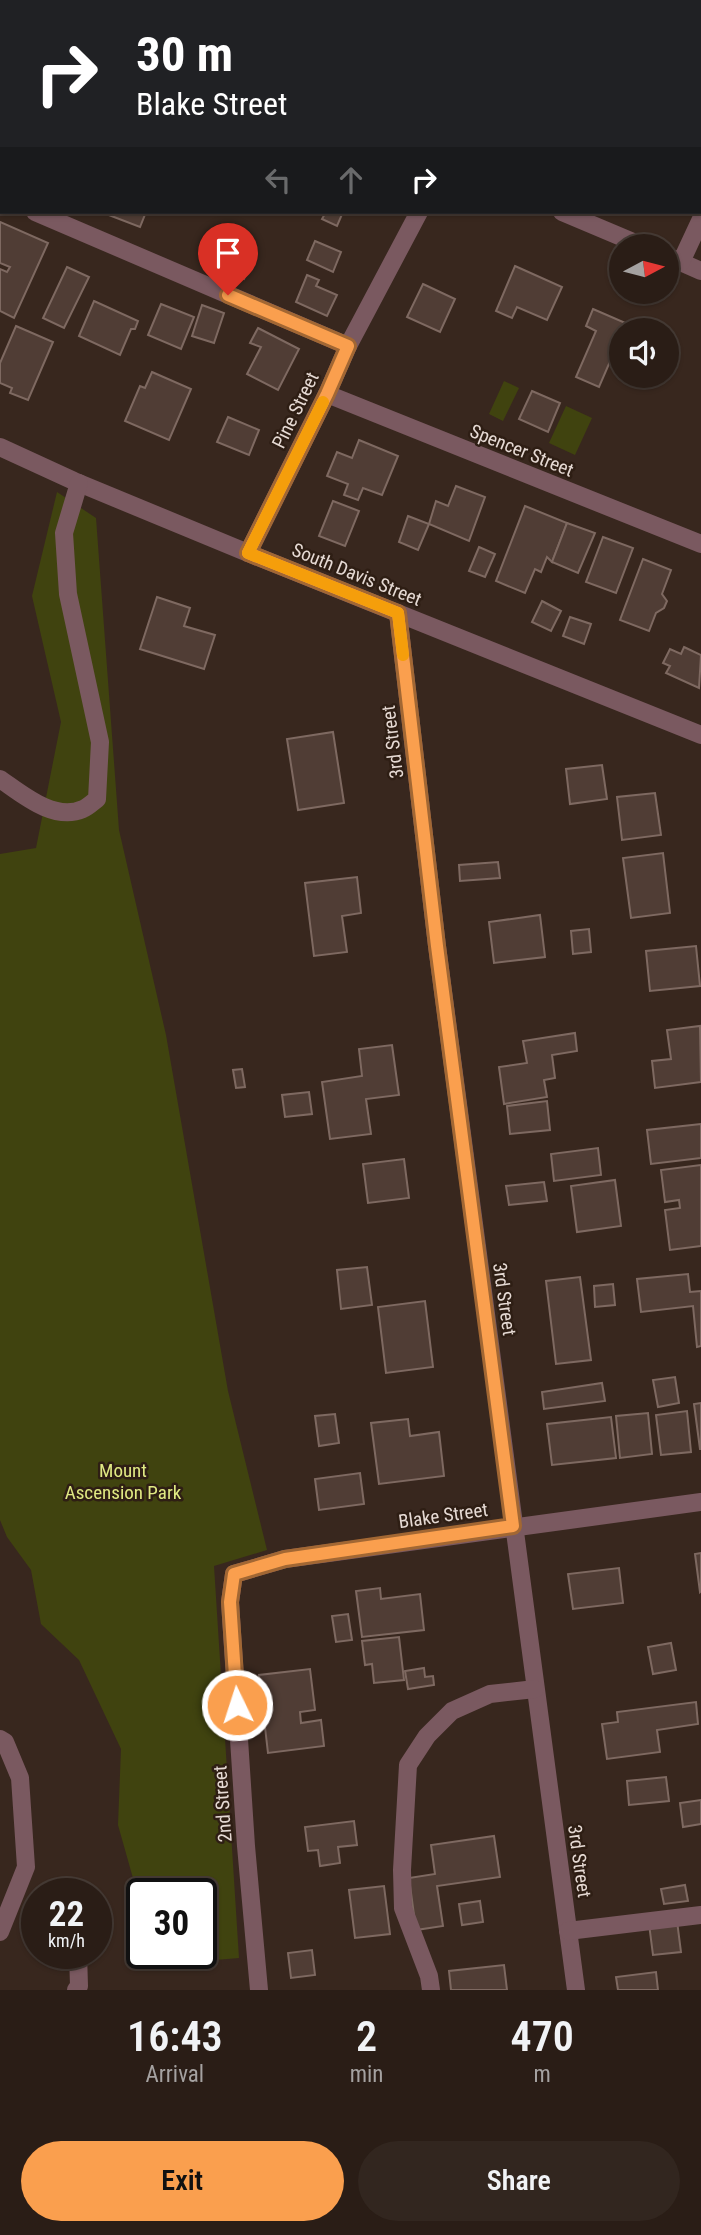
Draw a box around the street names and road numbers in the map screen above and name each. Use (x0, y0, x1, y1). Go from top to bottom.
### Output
street label: Pine Street (267, 368, 324, 452)
street label: Spencer Street (467, 419, 577, 482)
street label: South Davis Street (289, 538, 425, 611)
street label: 3rd Street (377, 704, 408, 780)
street label: 3rd Street (488, 1261, 521, 1337)
street label: Blake Street (397, 1498, 489, 1533)
street label: 2nd Street (208, 1765, 237, 1843)
street label: 3rd Street (563, 1823, 596, 1899)

